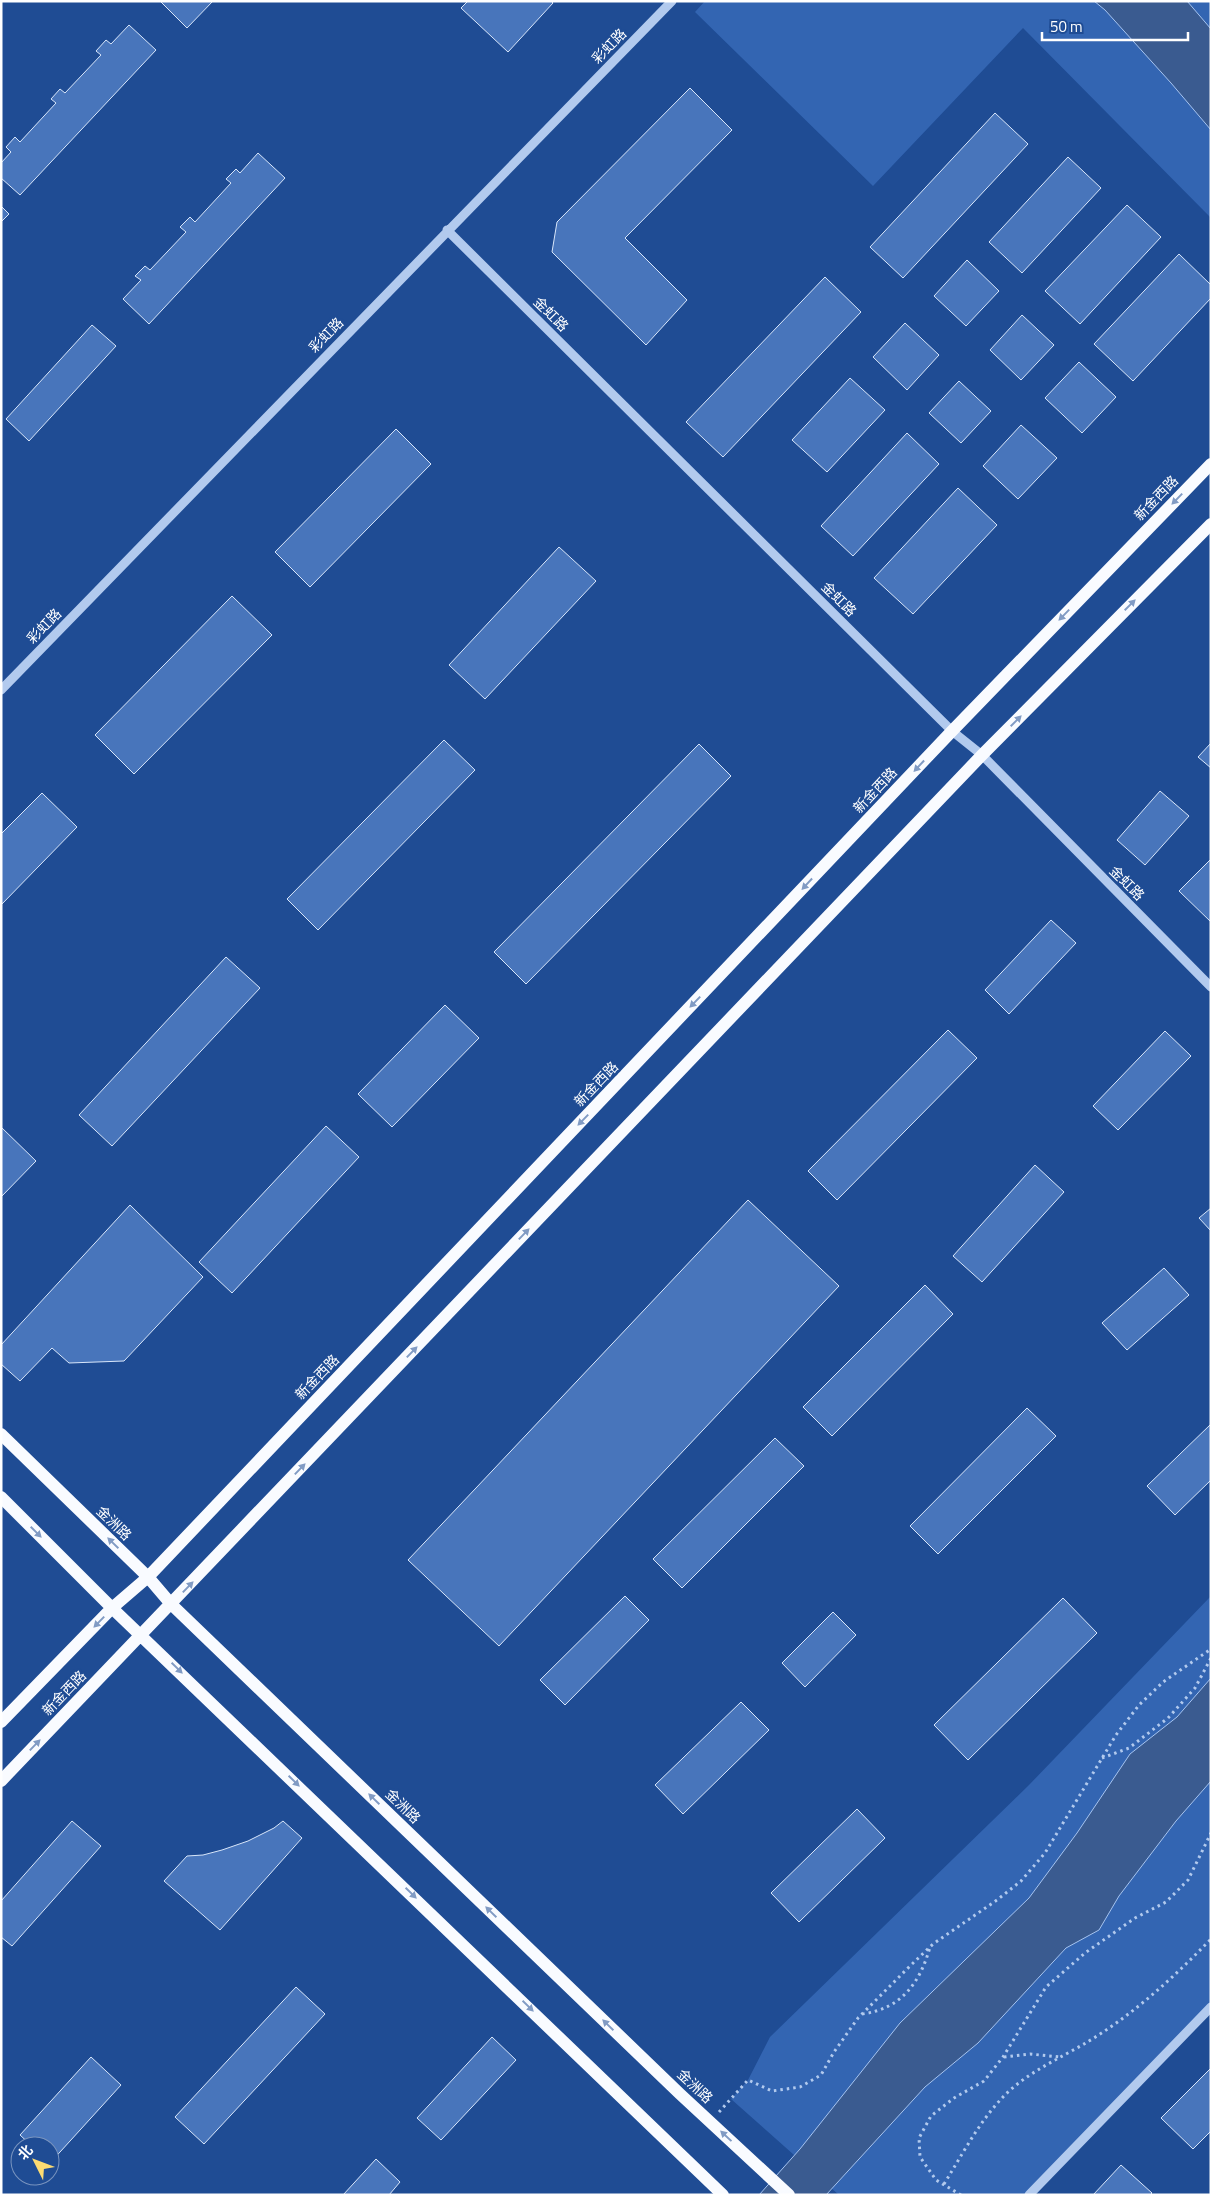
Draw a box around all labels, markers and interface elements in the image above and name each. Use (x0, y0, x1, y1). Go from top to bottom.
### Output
scale bar (1042, 10, 1188, 42)
text: 50 m (1050, 15, 1083, 38)
street label: 彩虹路 (586, 23, 631, 68)
street label: 金虹路 (529, 291, 574, 336)
street label: 彩虹路 (303, 312, 348, 357)
street label: 新金西路 (1129, 470, 1183, 525)
one-way arrow (1171, 492, 1183, 504)
street label: 金虹路 (817, 576, 862, 621)
one-way arrow (1124, 599, 1136, 611)
street label: 彩虹路 (21, 603, 66, 648)
one-way arrow (1058, 609, 1070, 621)
one-way arrow (1010, 715, 1022, 727)
one-way arrow (913, 760, 925, 772)
street label: 新金西路 (848, 762, 901, 817)
street label: 金虹路 (1105, 860, 1150, 905)
one-way arrow (801, 878, 813, 890)
one-way arrow (689, 995, 701, 1007)
street label: 新金西路 (569, 1056, 623, 1111)
one-way arrow (577, 1113, 589, 1125)
one-way arrow (518, 1228, 530, 1240)
one-way arrow (406, 1346, 418, 1358)
street label: 新金西路 (290, 1349, 344, 1404)
one-way arrow (294, 1463, 306, 1475)
street label: 金洲路 (92, 1500, 137, 1545)
one-way arrow (30, 1525, 42, 1537)
one-way arrow (108, 1537, 120, 1549)
one-way arrow (182, 1581, 194, 1593)
one-way arrow (93, 1615, 105, 1627)
one-way arrow (170, 1662, 182, 1674)
street label: 新金西路 (37, 1665, 91, 1720)
one-way arrow (29, 1740, 41, 1752)
one-way arrow (287, 1775, 299, 1787)
street label: 金洲路 (381, 1783, 426, 1828)
one-way arrow (368, 1793, 380, 1805)
one-way arrow (404, 1887, 416, 1899)
one-way arrow (486, 1906, 498, 1918)
one-way arrow (521, 2000, 533, 2012)
one-way arrow (603, 2019, 615, 2031)
street label: 金洲路 (673, 2064, 718, 2108)
one-way arrow (721, 2130, 733, 2142)
north arrow (10, 2136, 60, 2186)
text: 北 (12, 2140, 37, 2164)

